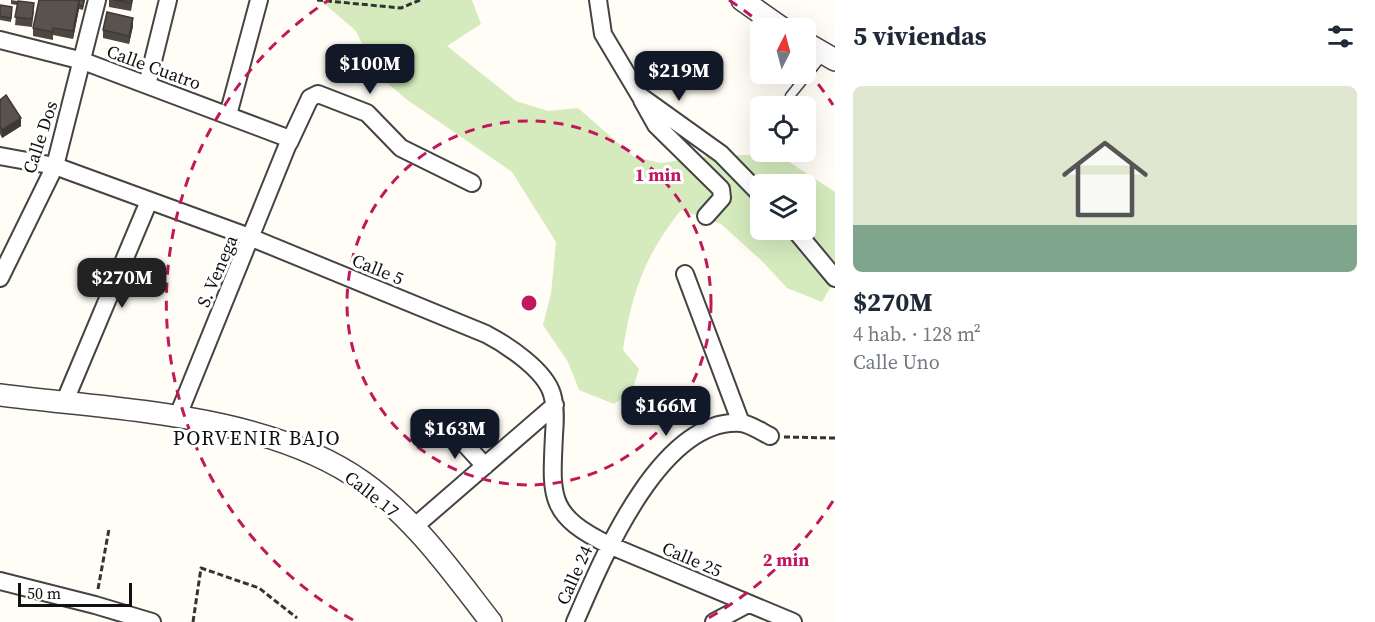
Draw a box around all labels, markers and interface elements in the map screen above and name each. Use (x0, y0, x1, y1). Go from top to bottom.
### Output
north arrow (750, 18, 816, 84)
map controls (750, 18, 816, 240)
text: 5 viviendas (853, 18, 987, 54)
icon: filters (1324, 20, 1357, 53)
street label: Calle Cuatro (103, 38, 205, 96)
pin: $100M (328, 44, 412, 95)
text: $100M (339, 49, 401, 77)
pin: $219M (637, 51, 721, 102)
text: $219M (648, 56, 710, 84)
button: locate (750, 96, 816, 162)
street label: Calle Dos (17, 97, 64, 177)
icon: home (1051, 125, 1159, 233)
text: 1 min (635, 162, 681, 187)
button: layers (750, 174, 816, 240)
street label: S. Venega (191, 230, 244, 311)
street label: Calle 5 (348, 247, 408, 291)
pin: $270M (80, 258, 164, 309)
text: $270M (91, 263, 153, 291)
text: $270M (853, 284, 933, 320)
centre of rings (519, 293, 539, 313)
text: 4 hab. · 128 m² (853, 320, 981, 348)
text: Calle Uno (853, 348, 940, 376)
pin: $166M (624, 386, 708, 437)
text: $166M (635, 391, 697, 419)
pin: $163M (413, 409, 497, 460)
text: $163M (424, 414, 486, 442)
district label: PORVENIR BAJO (173, 424, 341, 452)
street label: Calle 17 (340, 465, 404, 523)
street label: Calle 25 (658, 535, 726, 583)
street label: Calle 24 (550, 541, 598, 609)
text: 2 min (763, 547, 809, 572)
scale bar (18, 580, 132, 608)
text: 50 m (27, 582, 61, 604)

